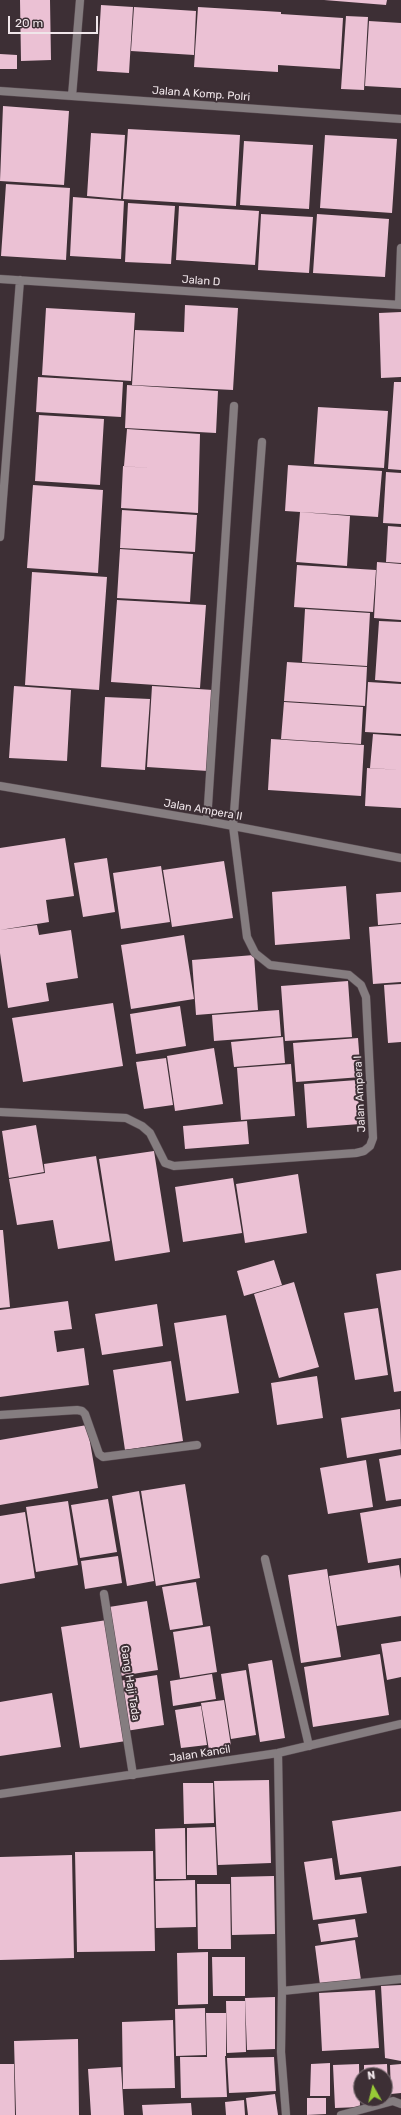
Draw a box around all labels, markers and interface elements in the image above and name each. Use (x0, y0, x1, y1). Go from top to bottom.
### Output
scale bar (10, 8, 100, 34)
text: 20 m (15, 16, 43, 30)
street label: Jalan A Komp. Polri (152, 84, 250, 104)
street label: Jalan D (181, 273, 221, 289)
street label: Jalan Ampera II (163, 797, 243, 823)
street label: Jalan Ampera I (351, 1055, 369, 1133)
street label: Gang Haji Tada (118, 1645, 142, 1721)
street label: Jalan Kancil (168, 1743, 232, 1765)
north arrow (353, 2067, 393, 2107)
text: N (367, 2069, 376, 2083)

